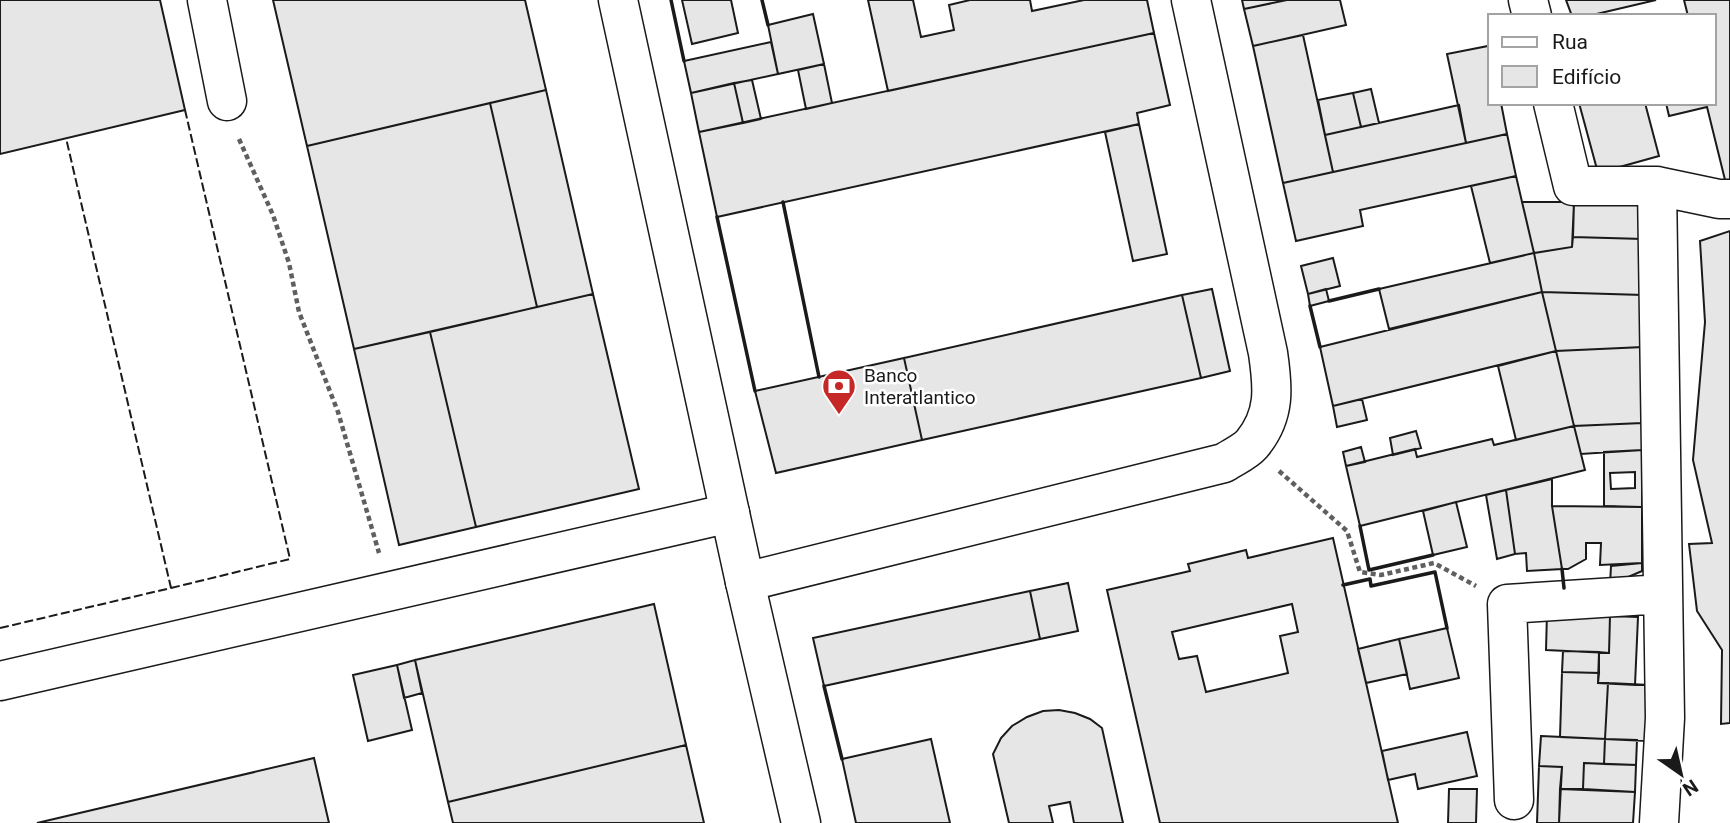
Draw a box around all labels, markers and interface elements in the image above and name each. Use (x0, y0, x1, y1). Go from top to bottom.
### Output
legend (1488, 14, 1716, 105)
text: Rua (1552, 30, 1588, 54)
text: Edifício (1552, 65, 1621, 89)
place label: Banco Interatlantico (864, 364, 976, 409)
bank icon: Banco Interatlantico (820, 367, 858, 416)
north arrow (1646, 739, 1716, 809)
text: N (1678, 774, 1702, 801)

